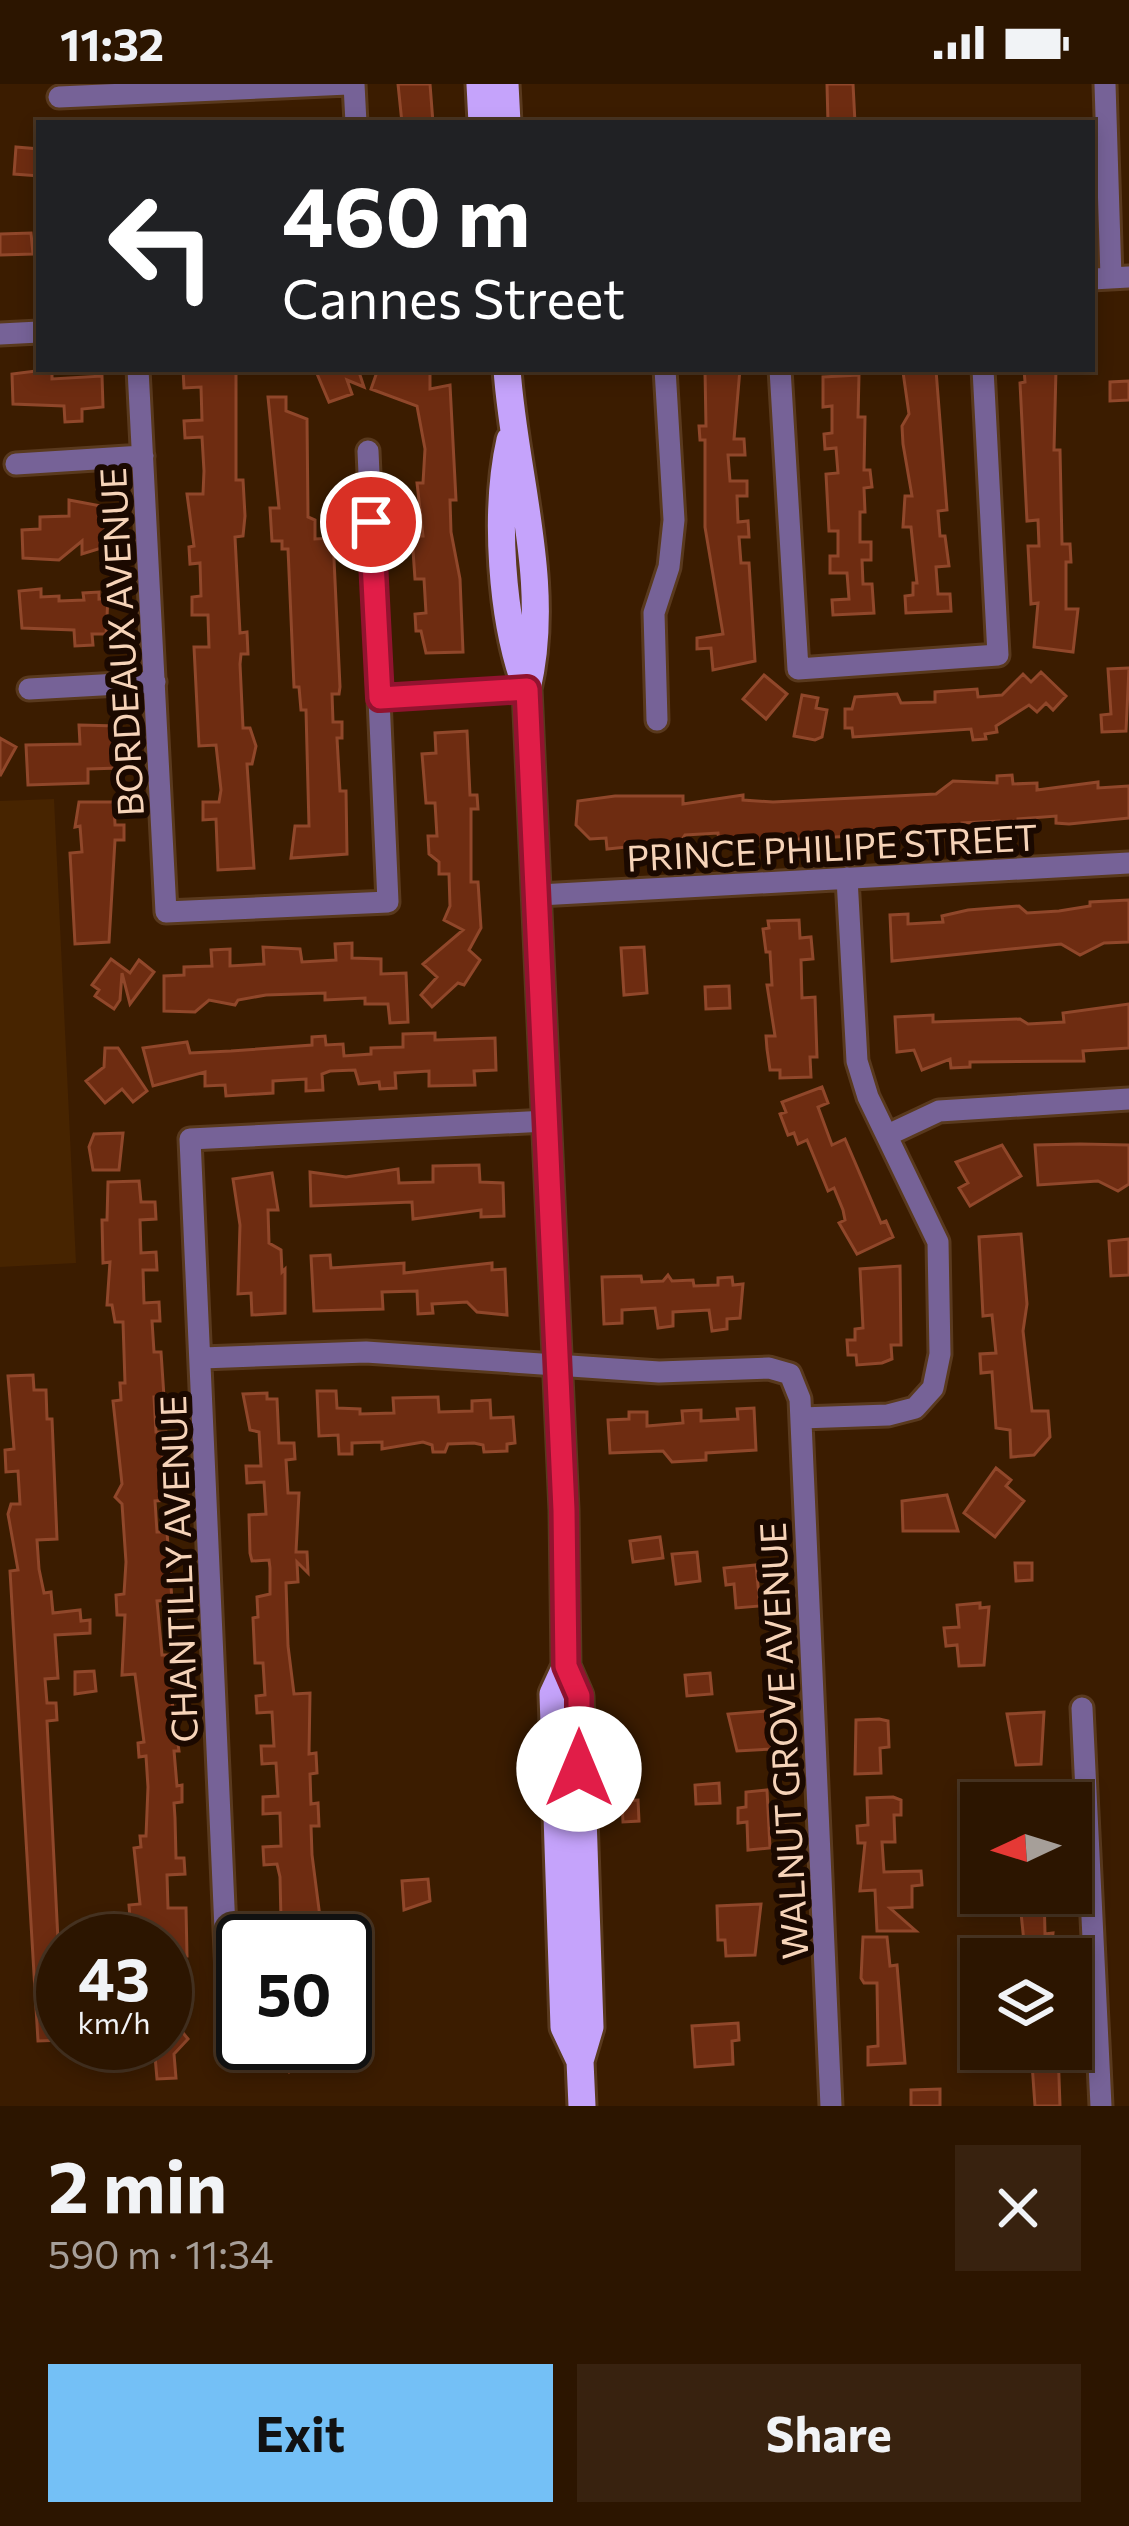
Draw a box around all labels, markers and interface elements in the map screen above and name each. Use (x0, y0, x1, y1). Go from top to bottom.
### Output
text: 11:32 (60, 15, 164, 70)
text: 460 m (282, 162, 531, 264)
icon: left (84, 168, 240, 324)
text: Cannes Street (282, 264, 625, 330)
street label: BORDEAUX AVENUE (89, 467, 151, 817)
pin (320, 471, 422, 573)
icon: arrive (338, 489, 404, 555)
street label: PRINCE PHILIPE STREET (625, 813, 1039, 879)
street label: CHANTILLY AVENUE (149, 1395, 205, 1743)
street label: WALNUT GROVE AVENUE (749, 1521, 815, 1961)
position arrow (516, 1706, 642, 1832)
north arrow (960, 1782, 1092, 1914)
map controls (960, 1782, 1092, 2070)
speed limit sign: 50 (216, 1914, 372, 2070)
button: layers (960, 1938, 1092, 2070)
text: 43 (78, 1940, 150, 2013)
text: km/h (78, 2003, 150, 2040)
text: 2 min (48, 2140, 227, 2228)
button: close (955, 2145, 1081, 2271)
text: 590 m · 11:34 (48, 2229, 273, 2277)
button: Exit (48, 2364, 553, 2502)
button: Share (577, 2364, 1081, 2502)

